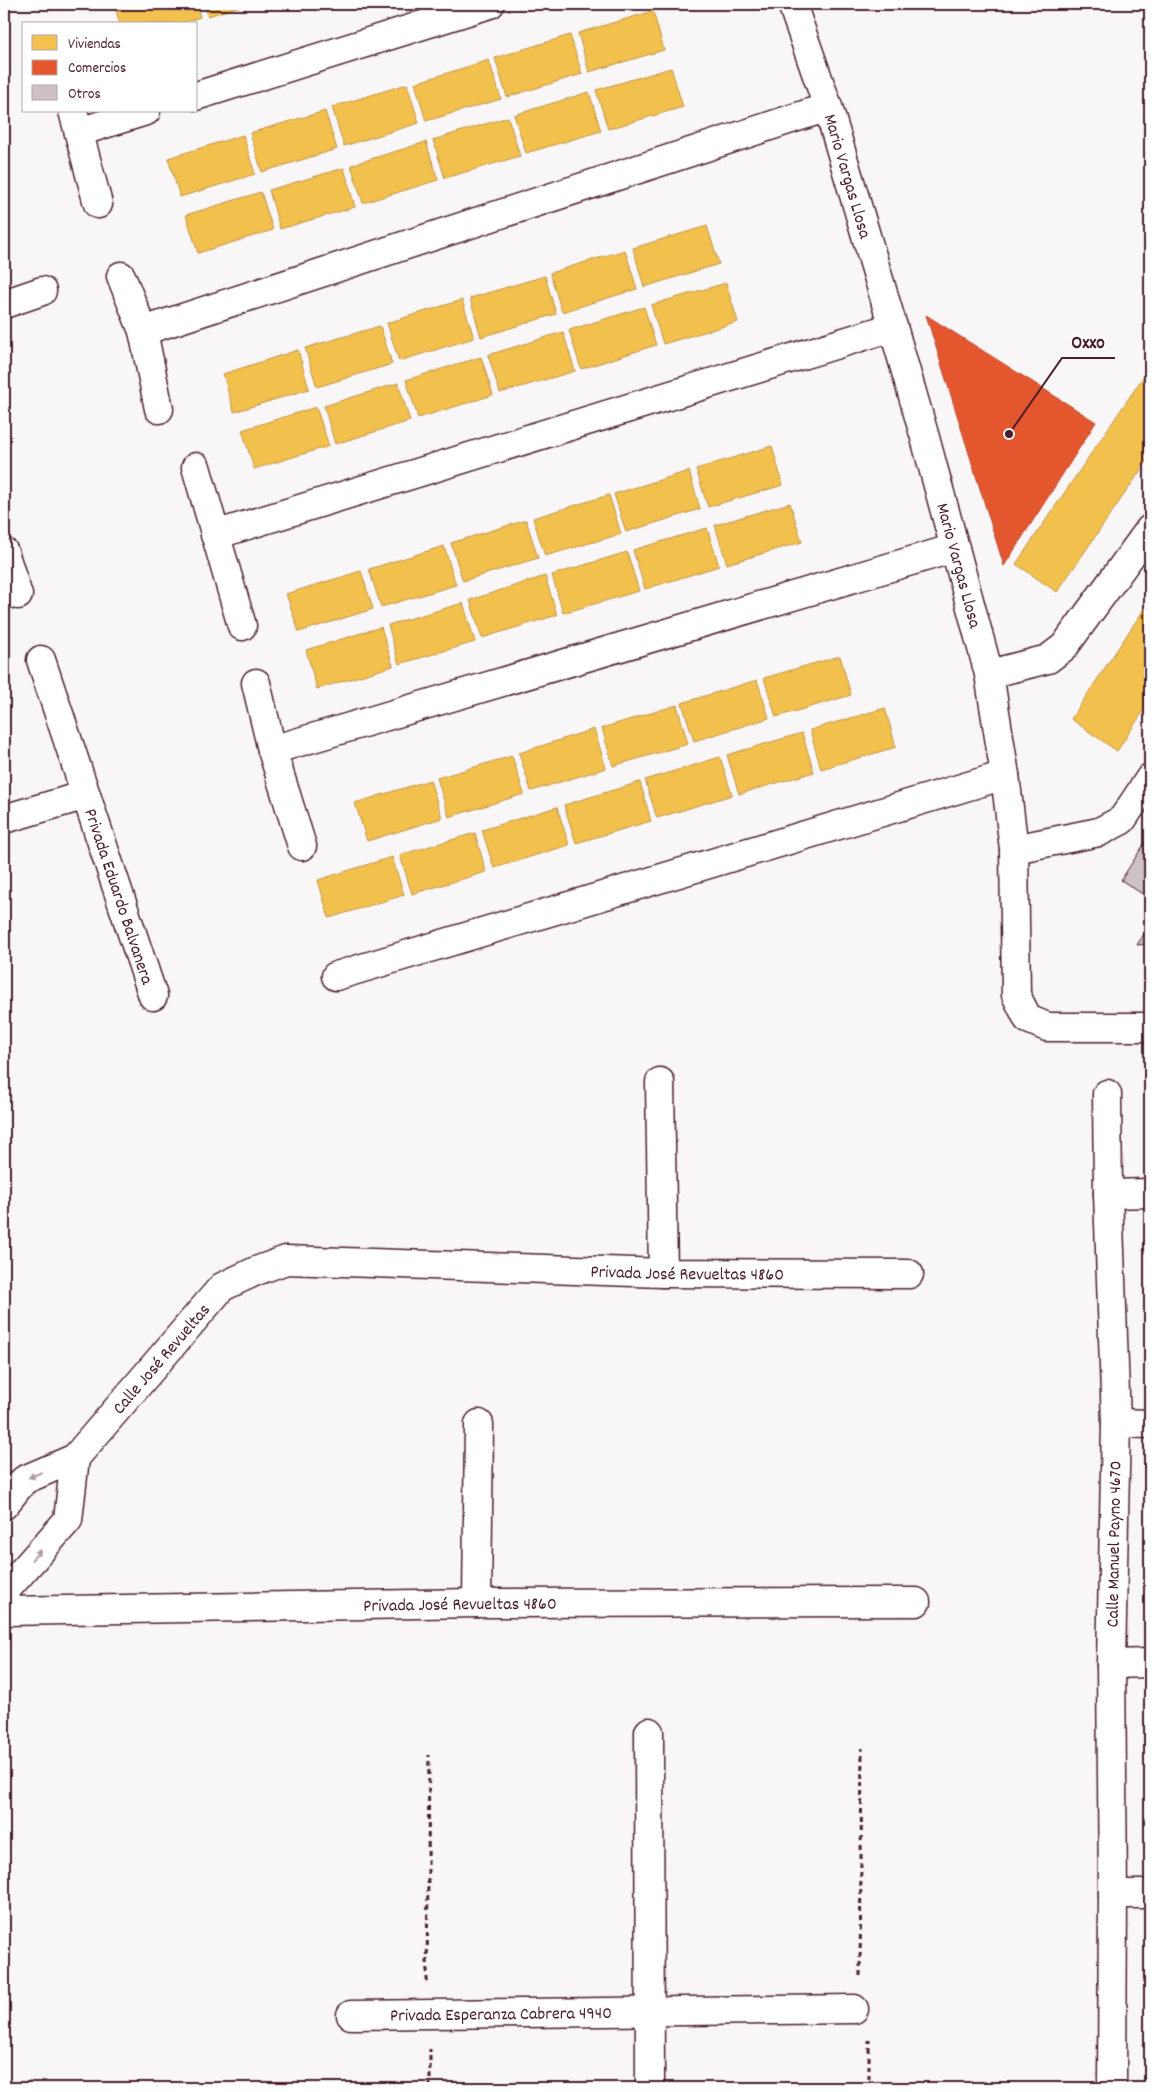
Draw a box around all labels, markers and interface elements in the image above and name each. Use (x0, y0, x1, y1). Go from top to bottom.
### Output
legend (22, 22, 198, 112)
text: Viviendas (68, 34, 121, 56)
text: Comercios (68, 58, 126, 80)
text: Otros (68, 84, 101, 106)
street label: Mario Vargas Llosa (816, 111, 876, 242)
callout: Oxxo (1062, 324, 1115, 358)
text: Oxxo (1071, 331, 1105, 358)
street label: Mario Vargas Llosa (928, 501, 986, 632)
street label: Privada Eduardo Balvanera (76, 806, 158, 989)
street label: Privada José Revueltas 4860 (590, 1261, 784, 1288)
street label: Calle José Revueltas (108, 1299, 217, 1421)
street label: Calle Manuel Payno 4670 (1102, 1460, 1129, 1628)
one-way arrow (28, 1472, 42, 1480)
one-way arrow (30, 1550, 42, 1562)
street label: Privada José Revueltas 4860 (363, 1593, 557, 1620)
street label: Privada Esperanza Cabrera 4940 (390, 2002, 612, 2030)

